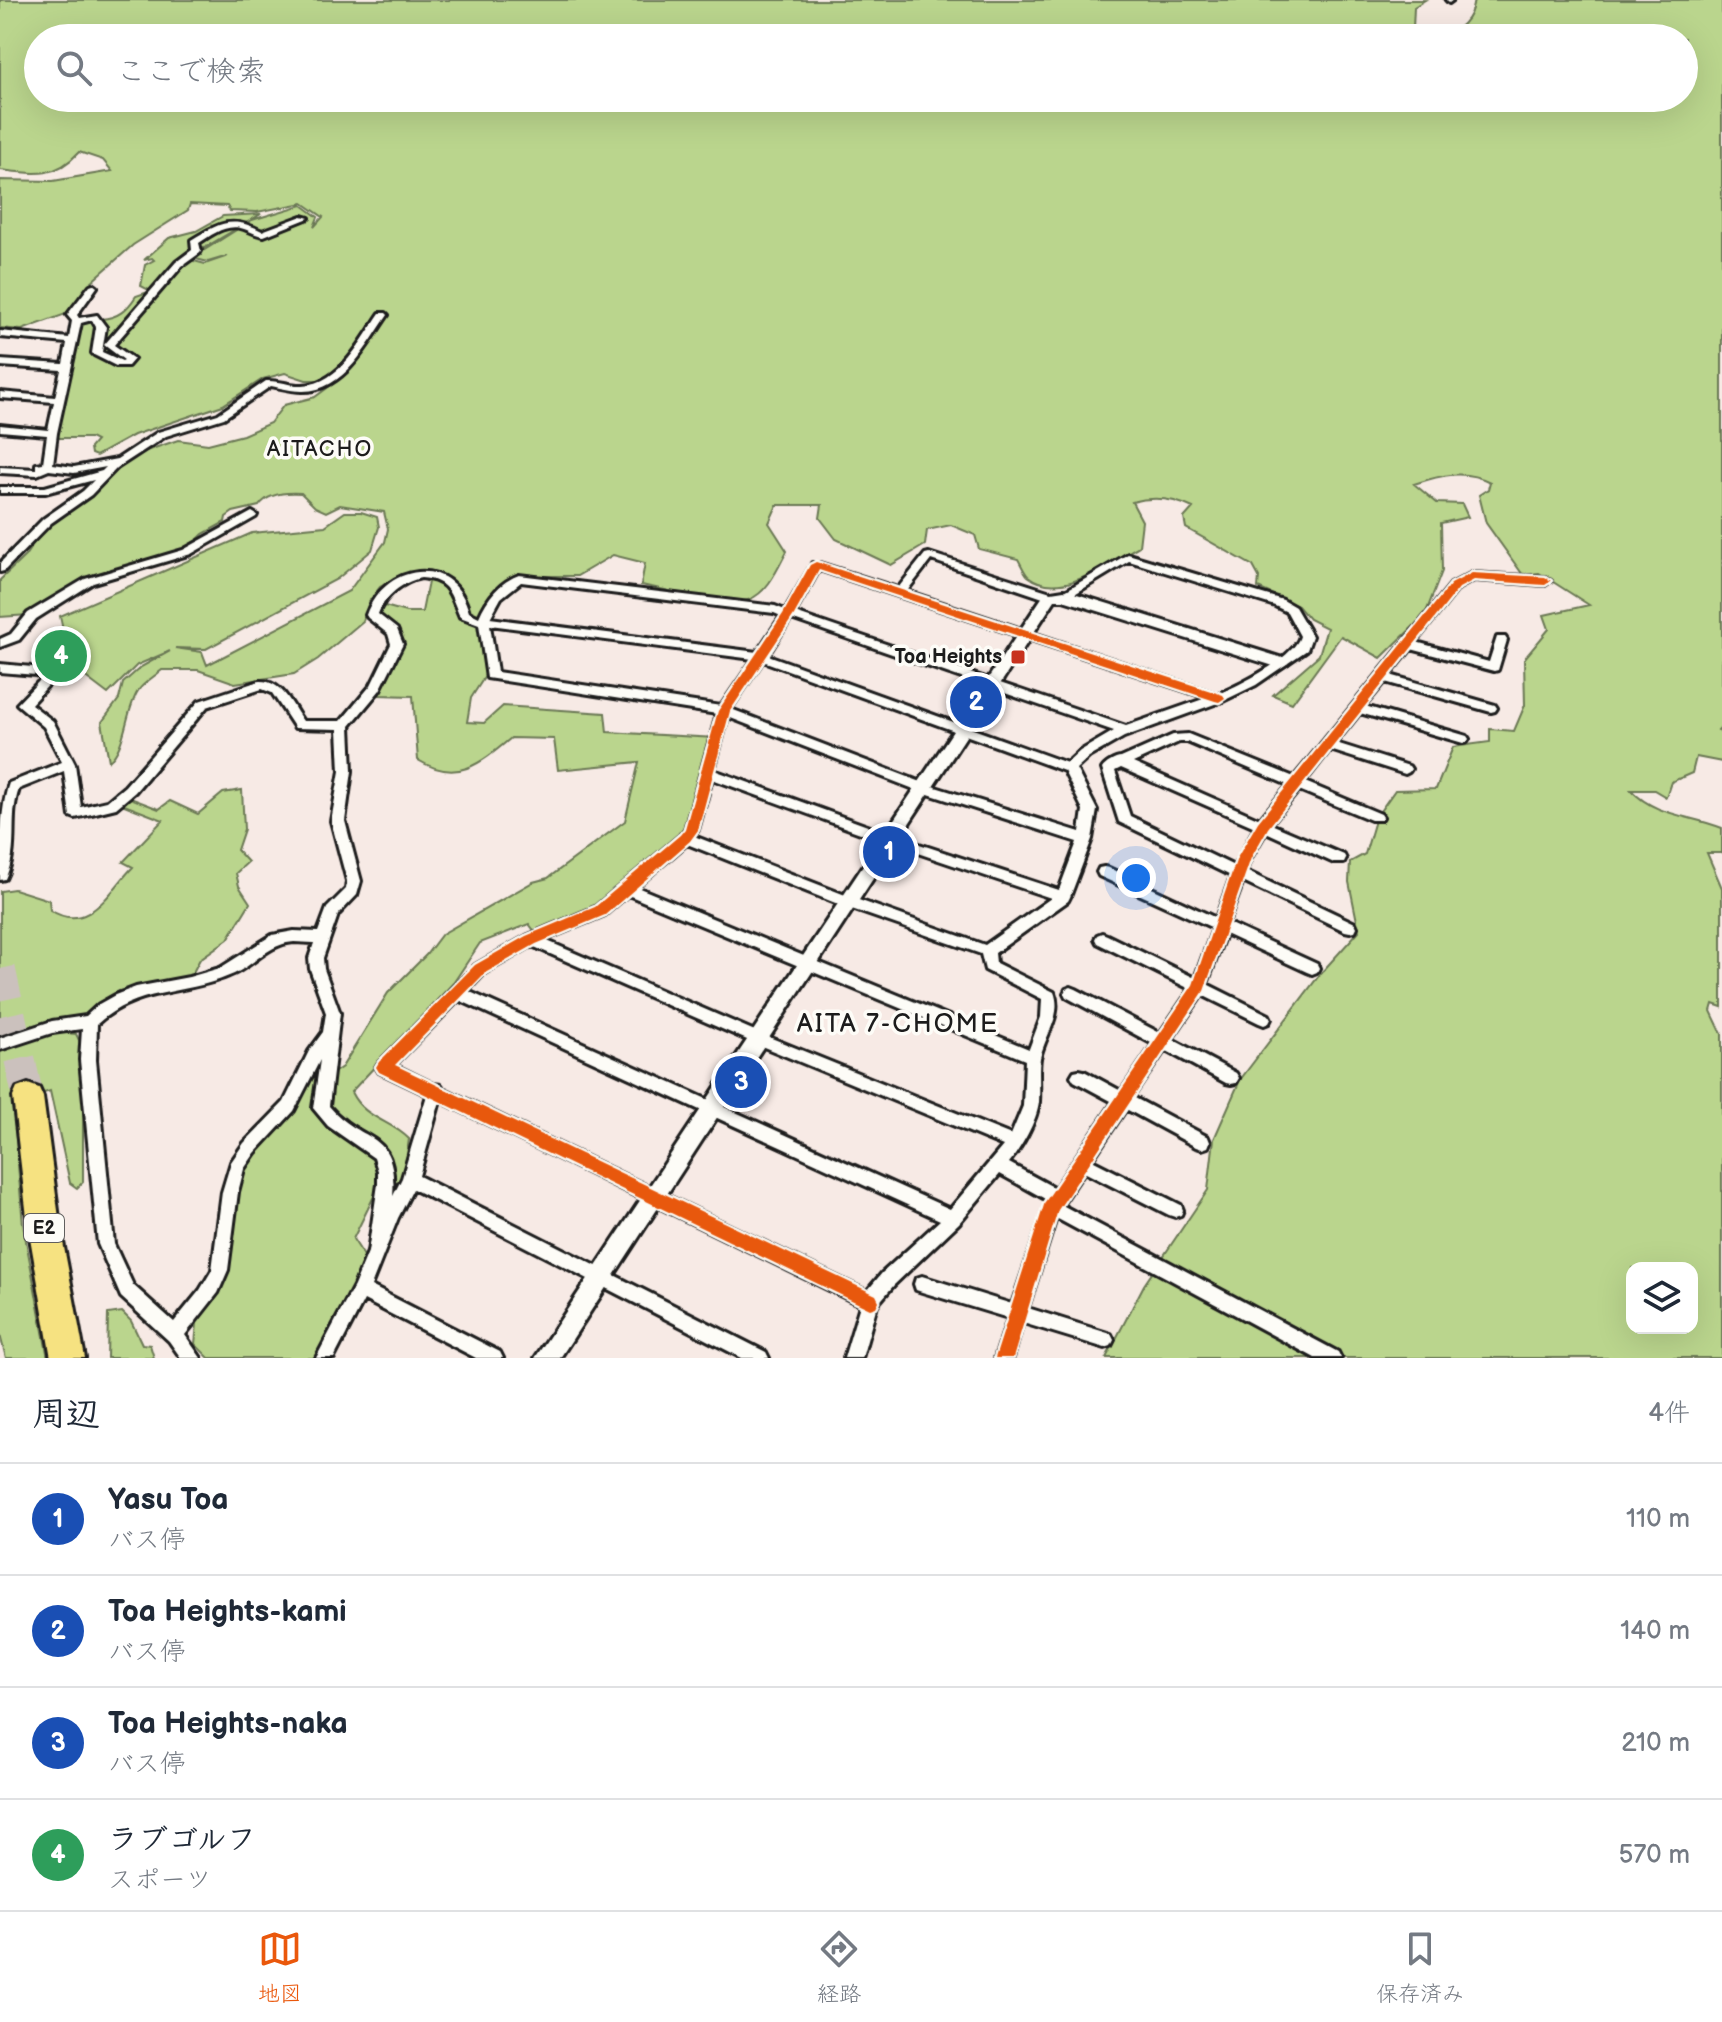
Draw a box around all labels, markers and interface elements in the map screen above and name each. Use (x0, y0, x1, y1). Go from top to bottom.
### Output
search box (24, 24, 1698, 112)
icon: search (52, 46, 96, 90)
text: ここで検索 (116, 54, 266, 90)
district label: AITACHO (267, 436, 373, 463)
pin: 4 (35, 626, 87, 686)
place label: Toa Heights (895, 645, 1002, 669)
marker: Toa Heights (1009, 648, 1027, 666)
pin: 2 (950, 672, 1002, 732)
pin: 1 (863, 822, 915, 882)
your location (1116, 858, 1156, 898)
district label: AITA 7-CHOME (797, 1009, 999, 1040)
pin: 3 (715, 1052, 767, 1112)
road number: E2 (24, 1214, 64, 1242)
map controls (1626, 1262, 1698, 1334)
button: layers (1626, 1262, 1698, 1334)
text: 周辺 (32, 1394, 100, 1435)
text: 4件 (1648, 1398, 1690, 1429)
text: Yasu Toa (108, 1482, 229, 1518)
text: 1 (53, 1504, 63, 1535)
text: 110 m (1626, 1504, 1690, 1535)
text: バス停 (108, 1525, 186, 1556)
text: Toa Heights-kami (108, 1594, 347, 1630)
text: 2 (50, 1616, 66, 1647)
text: 140 m (1620, 1616, 1690, 1647)
text: バス停 (108, 1637, 186, 1668)
text: Toa Heights-naka (108, 1706, 348, 1742)
text: 3 (50, 1728, 66, 1759)
text: 210 m (1621, 1728, 1690, 1759)
text: バス停 (108, 1749, 186, 1780)
text: ラブゴルフ (108, 1822, 257, 1858)
text: 4 (50, 1840, 66, 1871)
text: 570 m (1619, 1840, 1690, 1871)
text: スポーツ (108, 1865, 211, 1896)
tab: 地図 (258, 1927, 302, 2008)
tab: 経路 (817, 1927, 861, 2008)
tab: 保存済み (1376, 1927, 1464, 2008)

